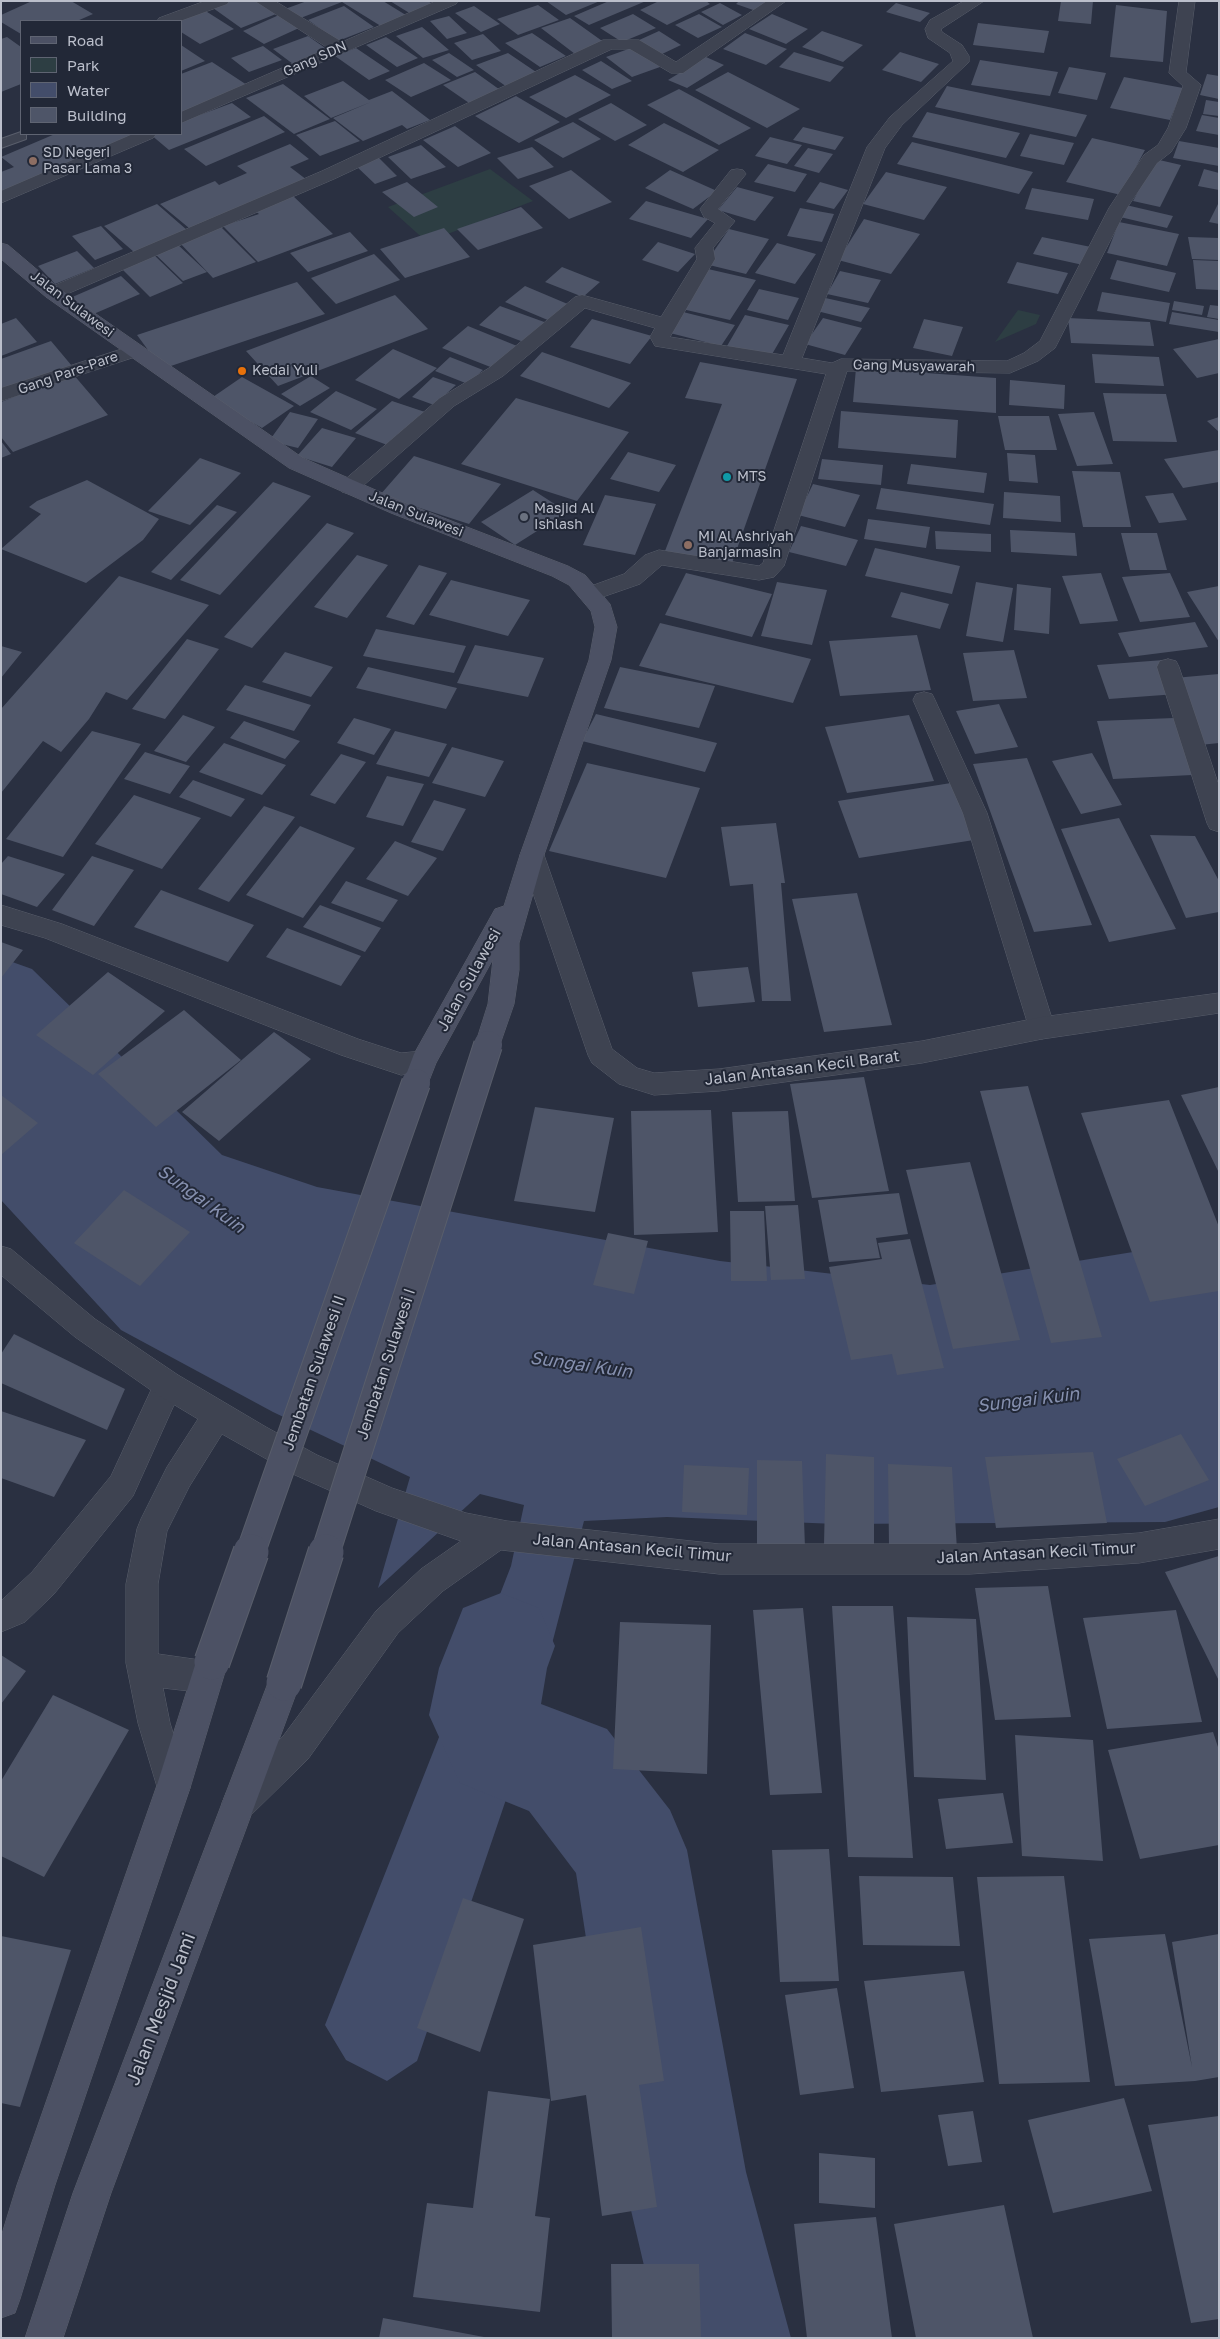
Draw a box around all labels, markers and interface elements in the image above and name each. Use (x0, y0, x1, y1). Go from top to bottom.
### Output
legend (20, 20, 182, 135)
text: Road (67, 31, 104, 49)
street label: Gang SDN (281, 38, 349, 80)
text: Park (67, 56, 99, 74)
text: Water (67, 81, 110, 99)
text: Building (67, 106, 127, 124)
place label: SD Negeri Pasar Lama 3 (43, 145, 132, 178)
marker: SD Negeri Pasar Lama 3 (27, 155, 39, 167)
street label: Jalan Sulawesi (27, 267, 117, 341)
street label: Gang Pare-Pare (16, 348, 120, 398)
street label: Gang Musyawarah (853, 357, 975, 375)
place label: Kedai Yuli (252, 363, 318, 379)
marker: Kedai Yuli (236, 365, 248, 377)
place label: MTS (737, 469, 767, 485)
marker: MTS (721, 471, 733, 483)
street label: Jalan Sulawesi (366, 487, 466, 541)
place label: Masjid Al Ishlash (534, 501, 595, 534)
marker: Masjid Al Ishlash (518, 511, 530, 523)
place label: MI Al Ashriyah Banjarmasin (698, 529, 794, 562)
marker: MI Al Ashriyah Banjarmasin (682, 539, 694, 551)
street label: Jalan Sulawesi (433, 925, 505, 1035)
street label: Jalan Antasan Kecil Barat (703, 1047, 901, 1089)
water label: Sungai Kuin (153, 1160, 249, 1238)
street label: Jembatan Sulawesi I (352, 1286, 420, 1442)
street label: Jembatan Sulawesi II (278, 1293, 350, 1453)
water label: Sungai Kuin (529, 1347, 633, 1383)
water label: Sungai Kuin (976, 1383, 1080, 1417)
street label: Jalan Antasan Kecil Timur (532, 1530, 732, 1566)
street label: Jalan Antasan Kecil Timur (936, 1538, 1136, 1568)
street label: Jalan Mesjid Jami (121, 1929, 201, 2089)

